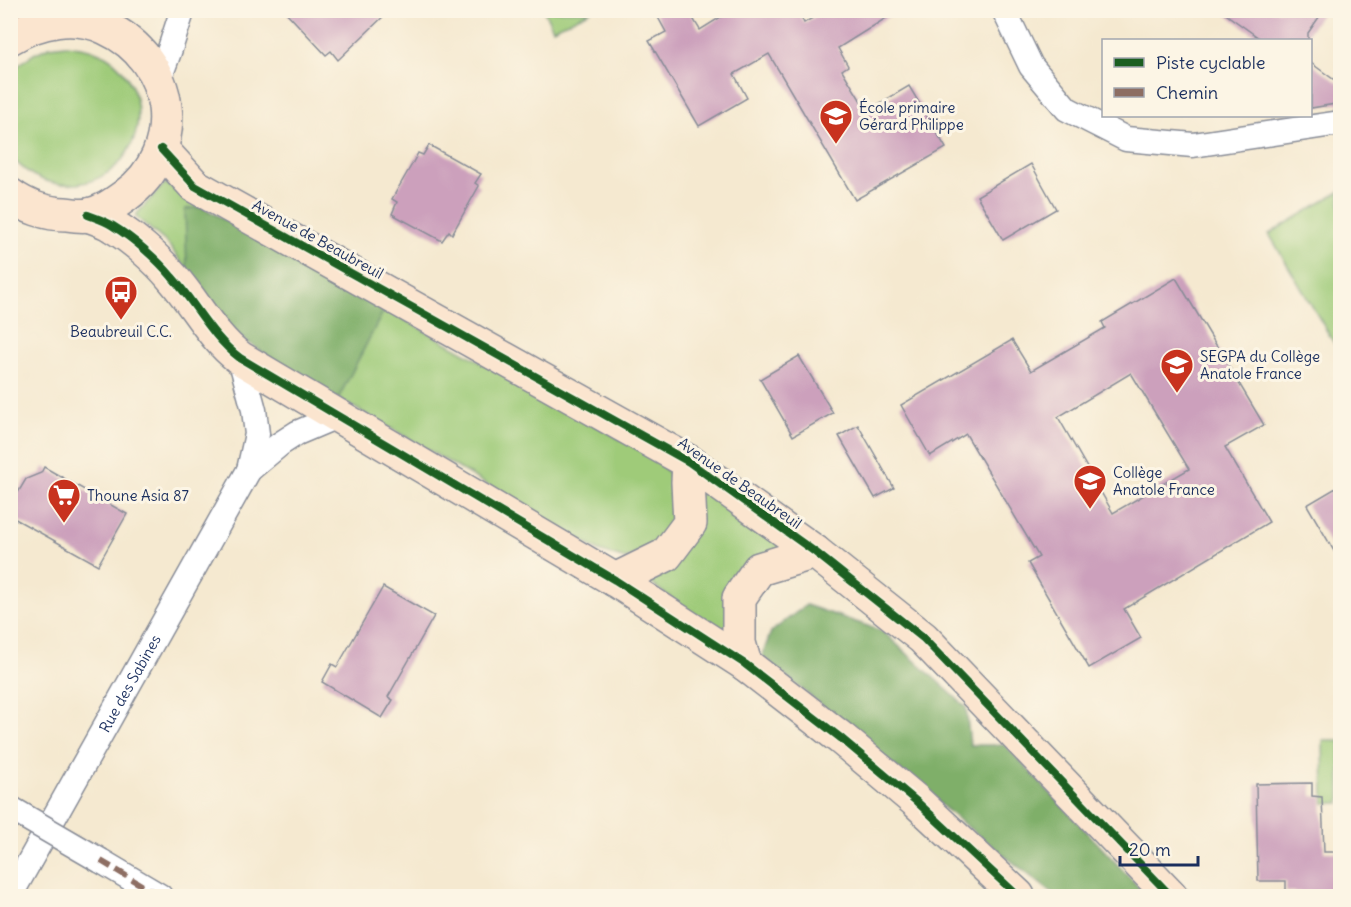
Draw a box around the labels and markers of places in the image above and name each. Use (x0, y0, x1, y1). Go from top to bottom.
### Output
school or university icon: École primaire Gérard Philippe (818, 98, 854, 145)
place label: École primaire Gérard Philippe (859, 98, 964, 134)
bus stop icon: Beaubreuil C.C. (103, 274, 139, 321)
place label: Beaubreuil C.C. (70, 322, 172, 341)
school or university icon: SEGPA du Collège Anatole France (1159, 347, 1195, 394)
place label: SEGPA du Collège Anatole France (1200, 347, 1320, 383)
school or university icon: Collège Anatole France (1072, 463, 1108, 510)
place label: Collège Anatole France (1113, 463, 1215, 499)
supermarket icon: Thoune Asia 87 (46, 477, 82, 524)
place label: Thoune Asia 87 (87, 486, 189, 505)

